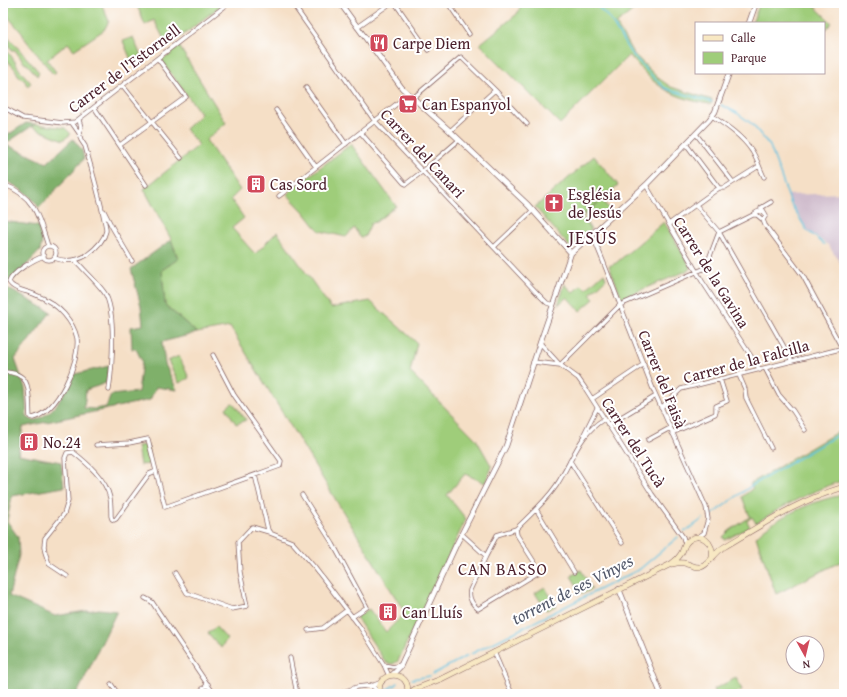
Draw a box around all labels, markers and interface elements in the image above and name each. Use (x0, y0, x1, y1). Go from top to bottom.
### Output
street label: Carrer de l'Estornell (63, 17, 186, 118)
legend (695, 22, 825, 74)
text: Calle (731, 29, 756, 46)
place label: Carpe Diem (393, 31, 470, 55)
restaurant icon: Carpe Diem (368, 32, 390, 54)
text: Parque (731, 49, 767, 66)
place label: Can Espanyol (422, 92, 511, 116)
supermarket icon: Can Espanyol (397, 93, 419, 115)
street label: Carrer del Canari (375, 103, 471, 204)
place label: Cas Sord (270, 172, 328, 196)
building icon: Cas Sord (245, 173, 267, 195)
place label: Església de Jesús (568, 182, 621, 224)
church icon: Església de Jesús (543, 192, 565, 214)
street label: Carrer de la Gavina (668, 211, 756, 333)
district label: JESÚS (566, 224, 618, 251)
street label: Carrer del Faisà (632, 326, 694, 432)
street label: Carrer de la Falcilla (680, 333, 812, 389)
street label: Carrer del Tucà (596, 392, 672, 492)
place label: No.24 (43, 430, 81, 454)
building icon: No.24 (18, 431, 40, 453)
water label: torrent de ses Vinyes (507, 547, 638, 630)
district label: CAN BASSO (458, 556, 548, 581)
place label: Can Lluís (402, 600, 463, 624)
building icon: Can Lluís (377, 601, 399, 623)
north arrow (785, 635, 825, 675)
text: N (801, 656, 811, 673)

